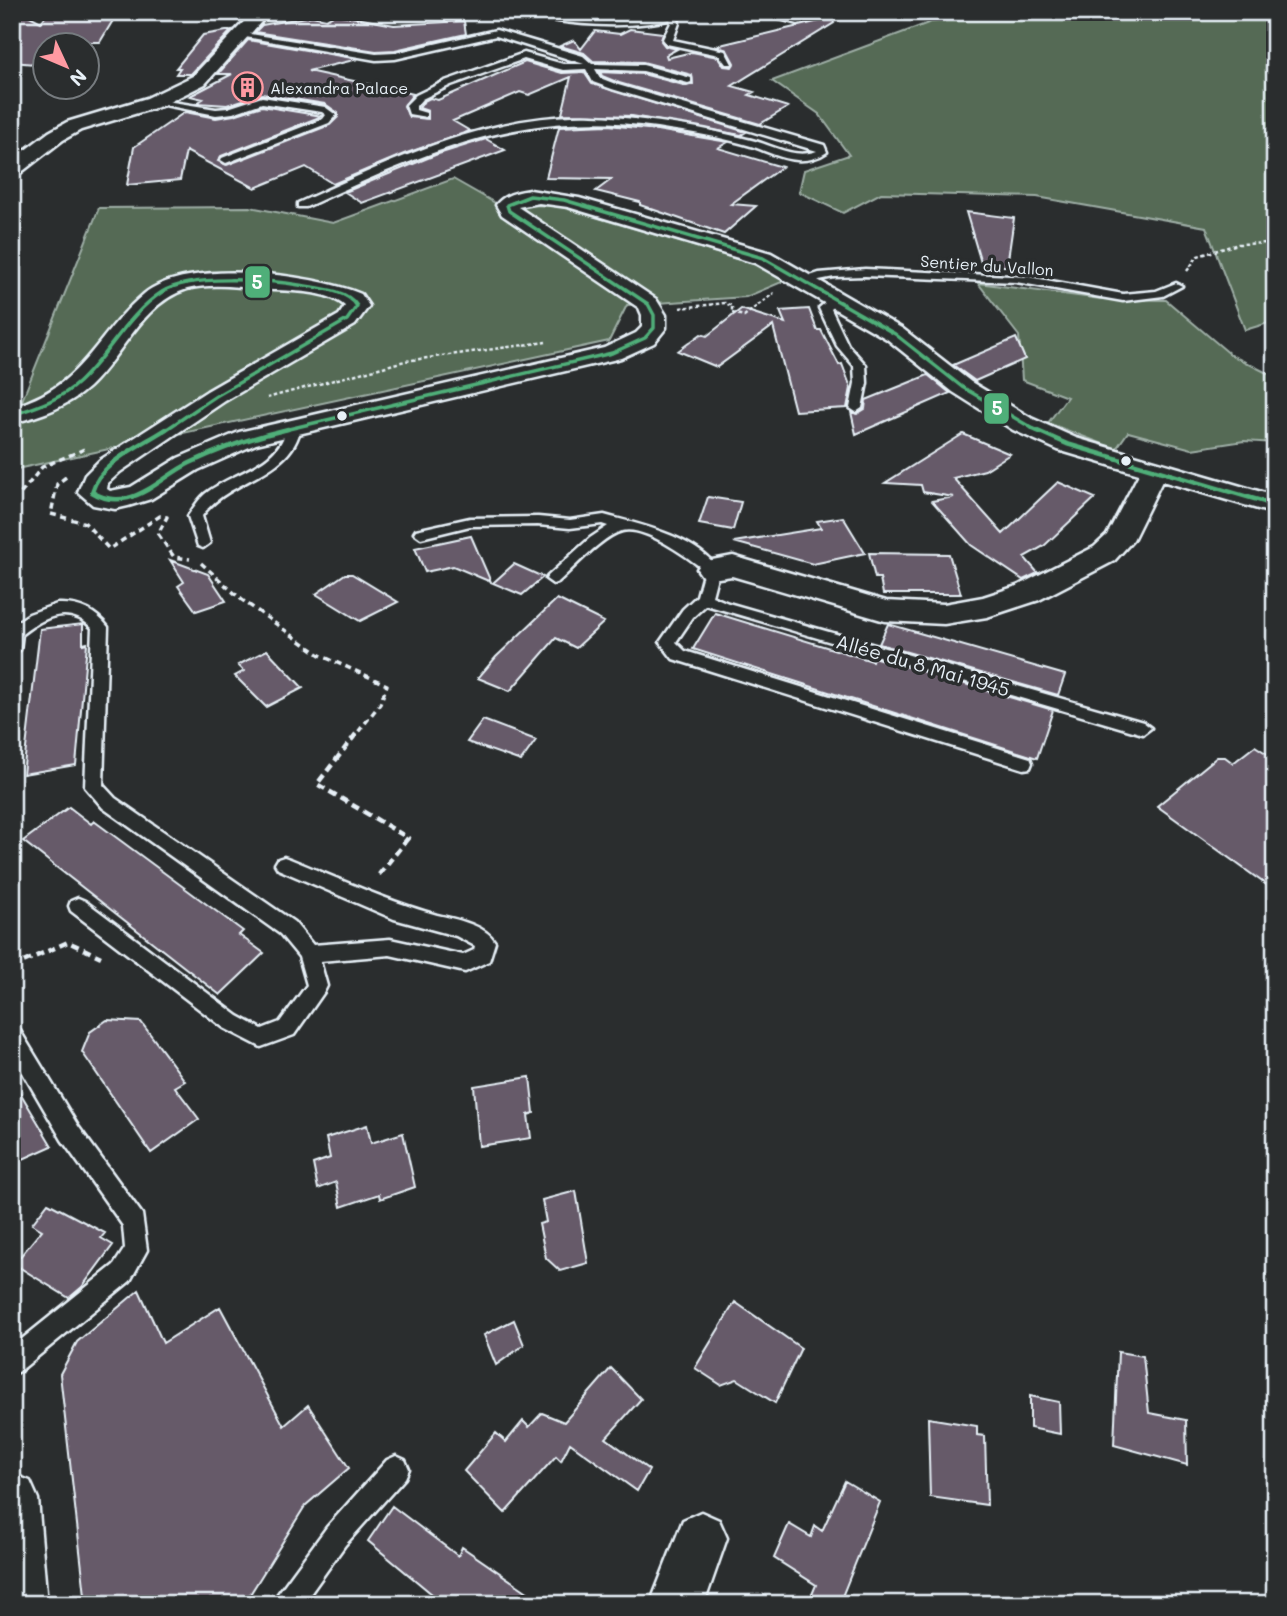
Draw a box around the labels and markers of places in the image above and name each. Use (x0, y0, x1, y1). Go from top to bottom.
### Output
building icon: Alexandra Palace (230, 70, 264, 104)
place label: Alexandra Palace (270, 77, 408, 98)
unlabelled marker (335, 409, 349, 423)
unlabelled marker (1119, 454, 1133, 468)

